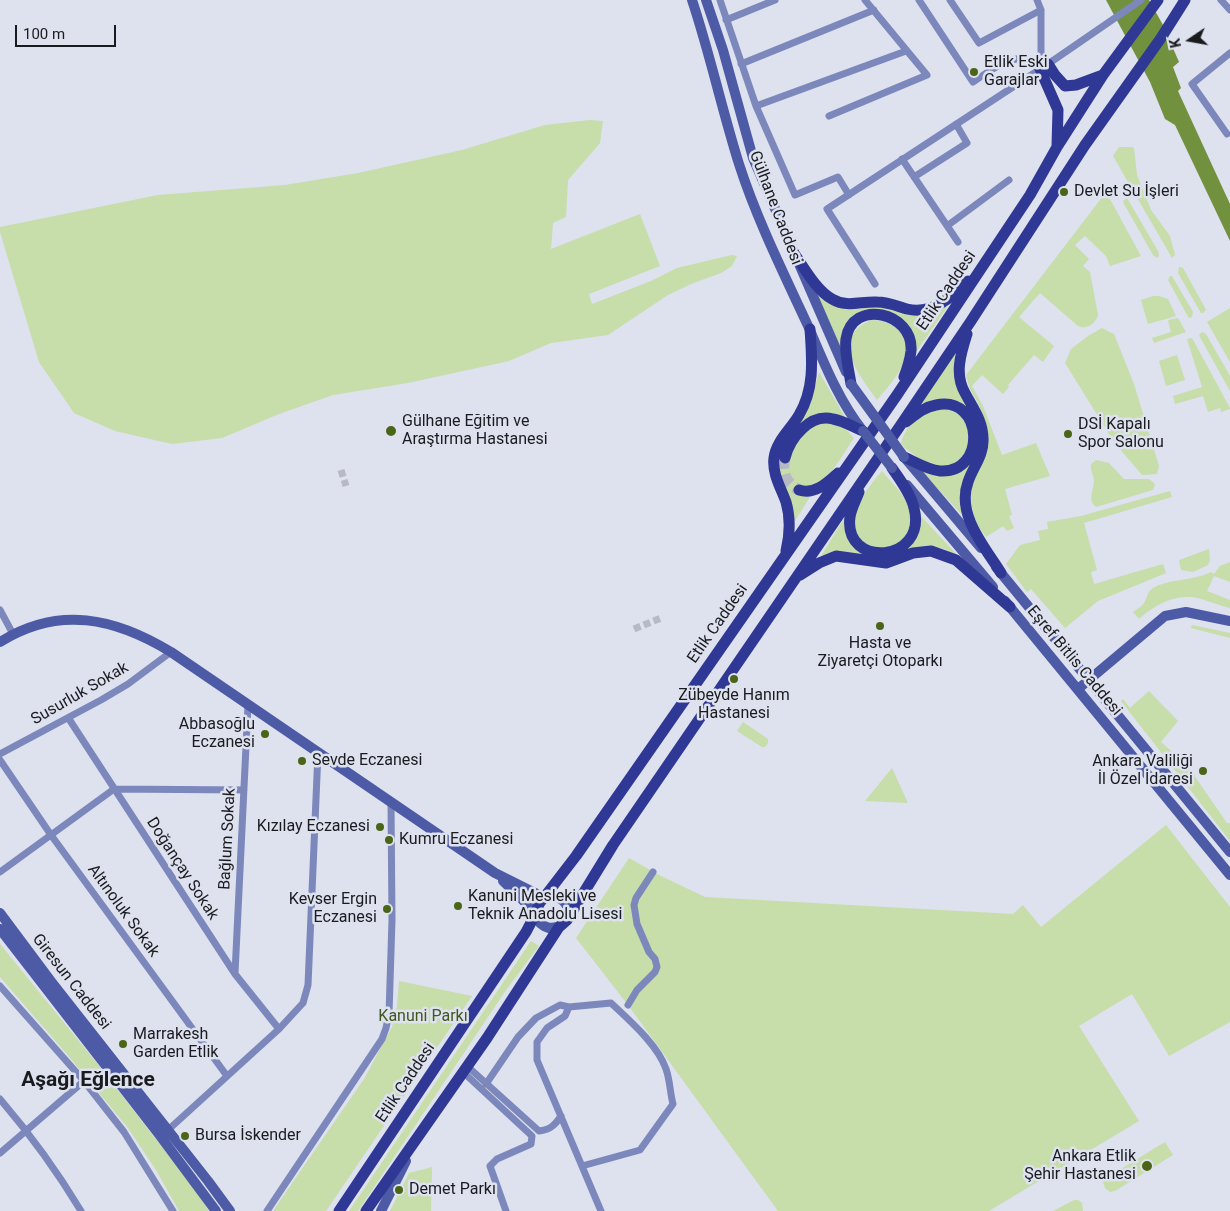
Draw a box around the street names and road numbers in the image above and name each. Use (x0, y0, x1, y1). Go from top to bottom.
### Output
street label: Gülhane Caddesi (744, 148, 806, 268)
street label: Etlik Caddesi (913, 248, 981, 334)
street label: Etlik Caddesi (684, 581, 752, 667)
street label: Eşref Bitlis Caddesi (1022, 602, 1126, 720)
street label: Susurluk Sokak (28, 658, 132, 730)
street label: Bağlum Sokak (216, 788, 240, 890)
street label: Doğançay Sokak (142, 814, 222, 924)
street label: Altınoluk Sokak (83, 861, 163, 961)
street label: Giresun Caddesi (28, 930, 114, 1034)
street label: Etlik Caddesi (372, 1040, 440, 1126)

